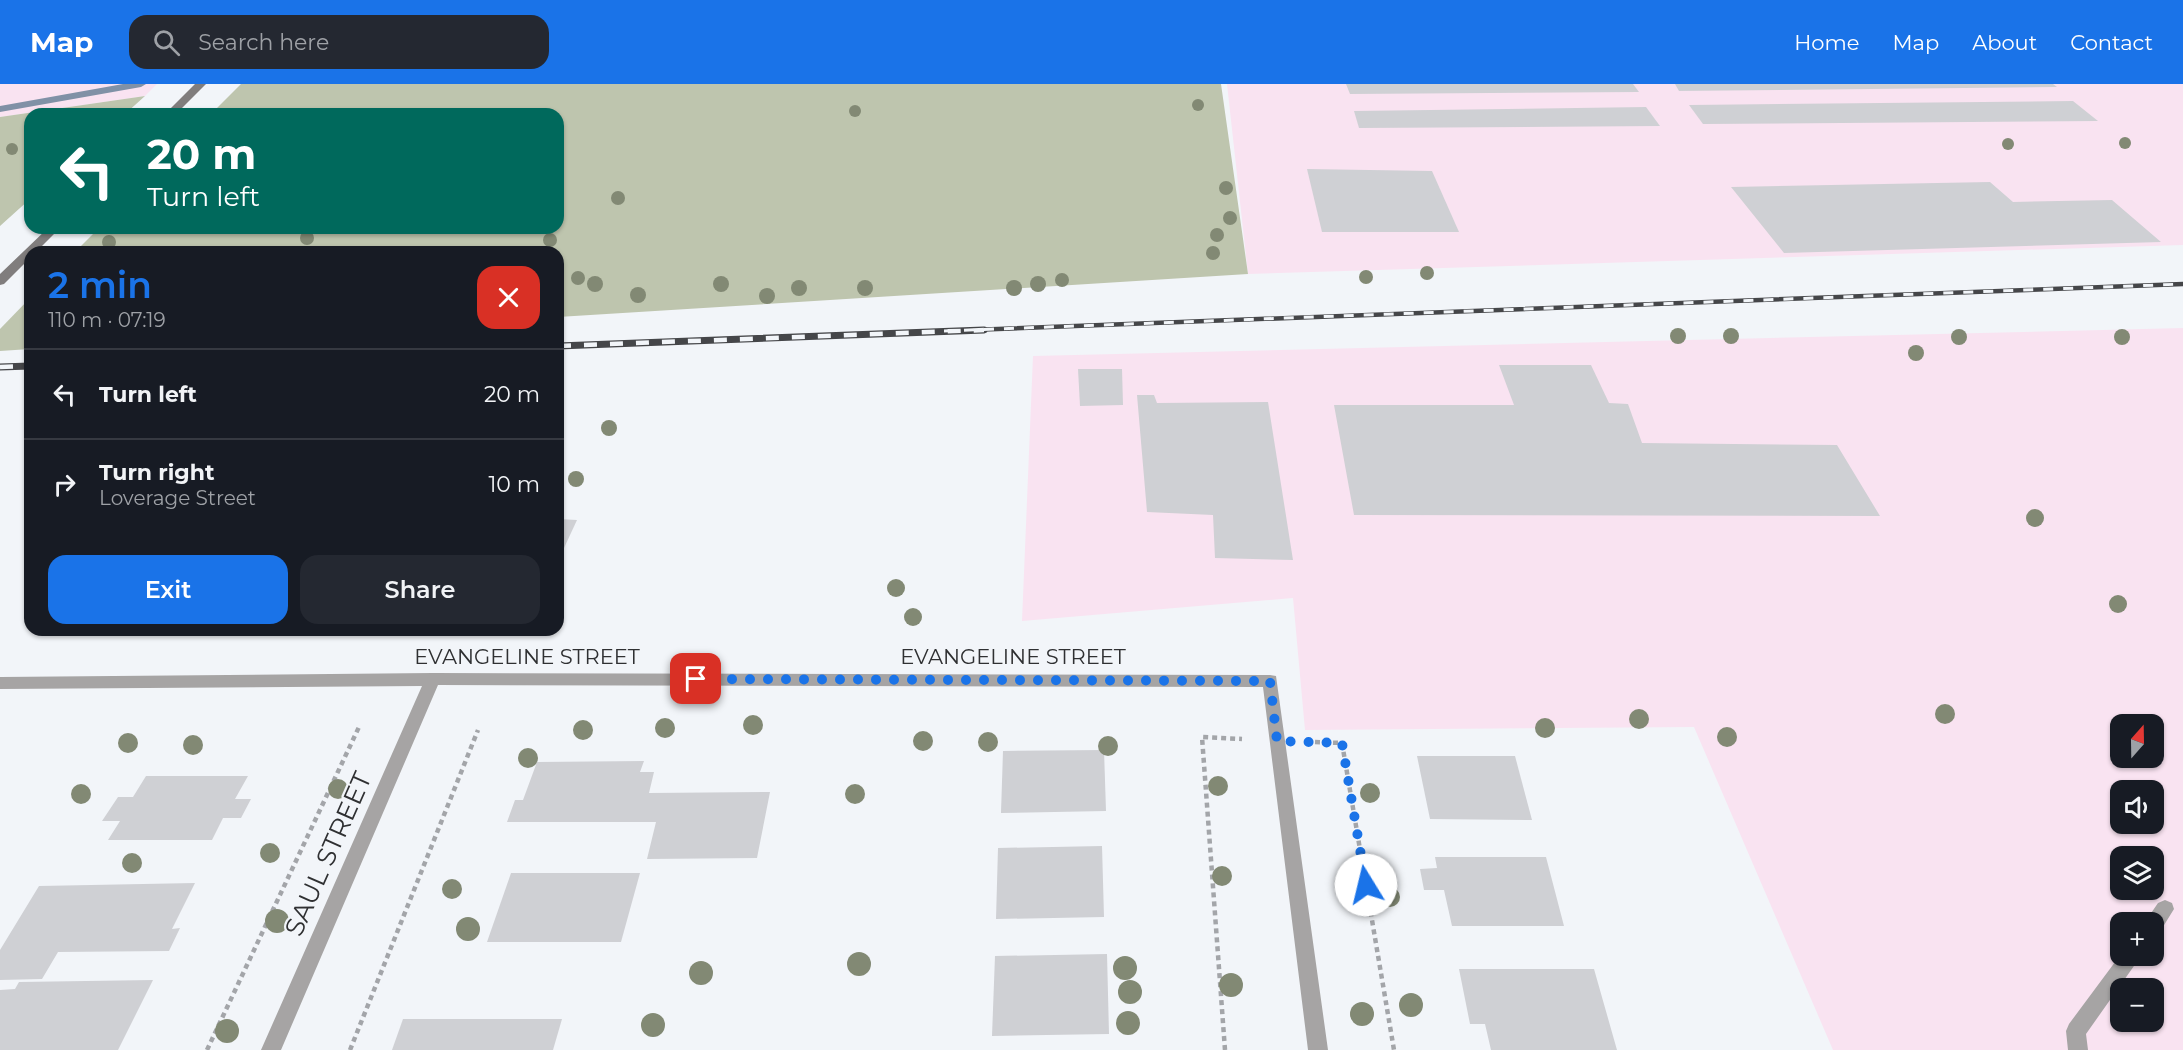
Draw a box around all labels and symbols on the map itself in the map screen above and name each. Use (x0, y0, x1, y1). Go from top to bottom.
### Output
street label: EVANGELINE STREET (414, 644, 640, 669)
street label: EVANGELINE STREET (900, 644, 1126, 669)
pin (670, 653, 721, 704)
north arrow (2110, 714, 2164, 768)
street label: SAUL STREET (278, 767, 378, 941)
position arrow (1334, 853, 1398, 917)

